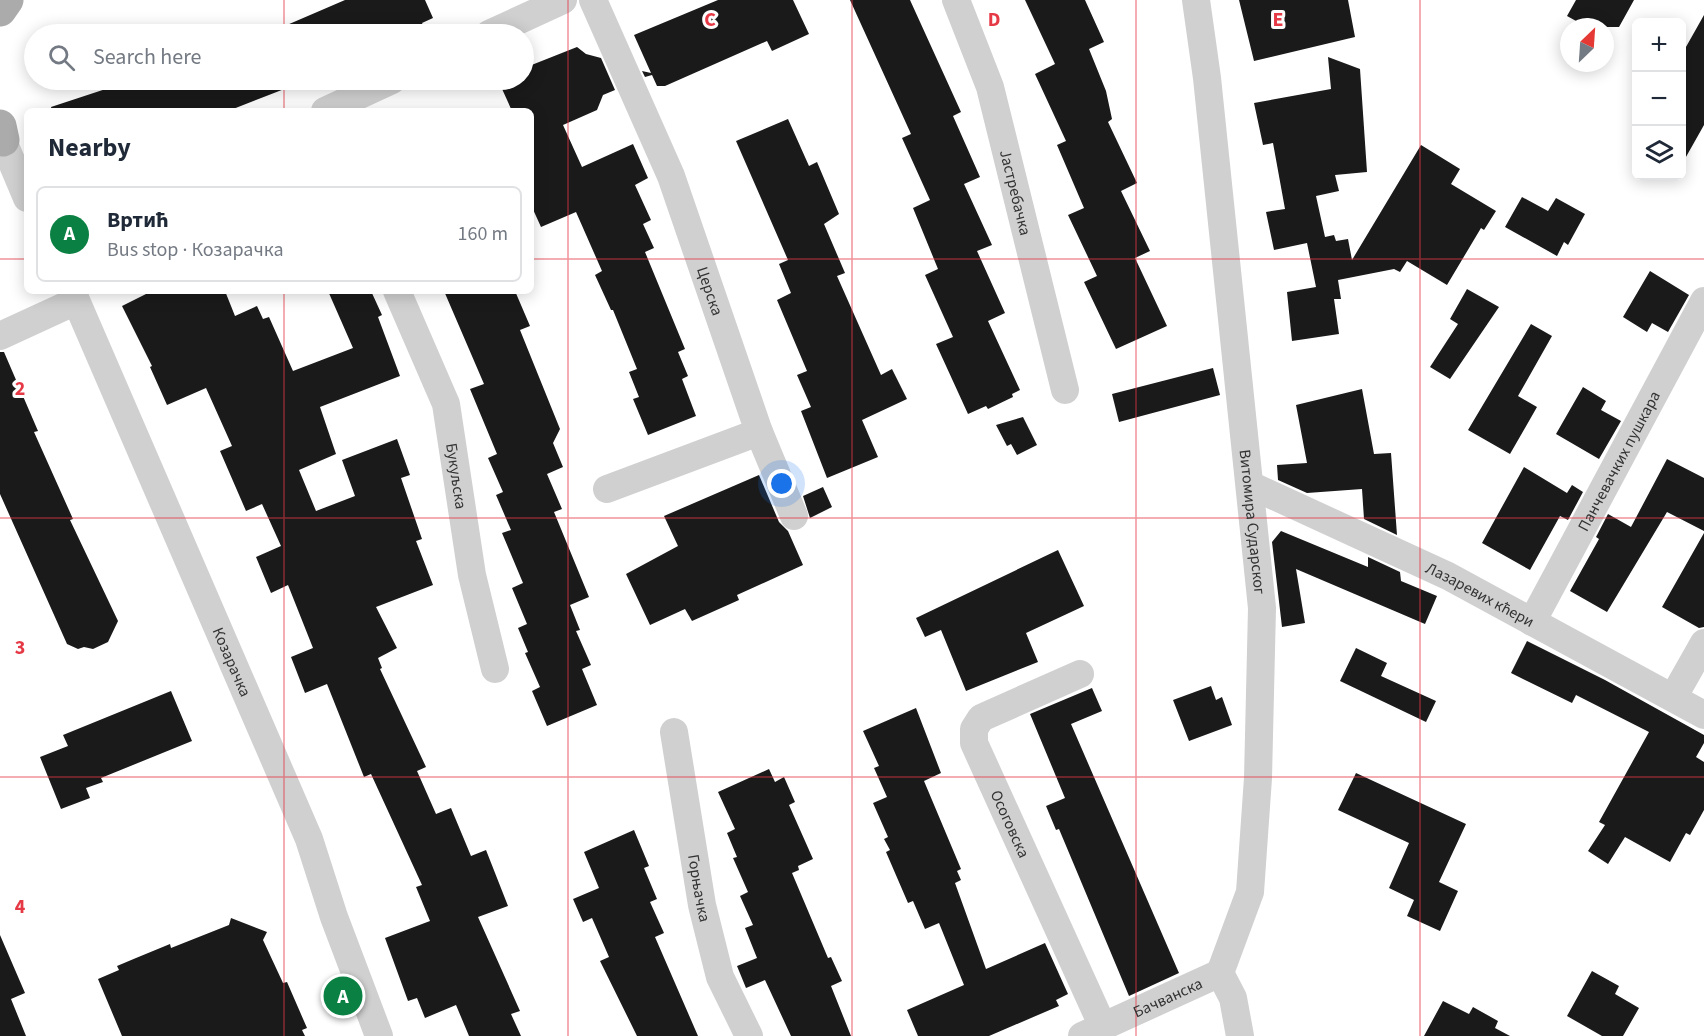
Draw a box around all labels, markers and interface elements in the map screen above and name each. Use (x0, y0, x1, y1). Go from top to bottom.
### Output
text: C (704, 6, 716, 34)
text: D (988, 6, 1000, 34)
text: E (1273, 6, 1283, 34)
north arrow (1560, 18, 1614, 72)
map controls (1632, 18, 1686, 180)
button: + (1632, 18, 1686, 72)
search box (24, 24, 534, 90)
icon: search (45, 41, 78, 74)
text: Search here (93, 41, 201, 73)
button: − (1632, 72, 1686, 126)
button: layers (1632, 126, 1686, 180)
text: Nearby (48, 129, 131, 166)
street label: Јастребачка (994, 147, 1036, 238)
text: Вртић (107, 204, 169, 236)
text: A (64, 220, 75, 248)
text: 160 m (458, 220, 508, 248)
text: Bus stop · Козарачка (107, 236, 283, 264)
street label: Церска (691, 264, 728, 319)
text: 2 (15, 375, 25, 403)
street label: Панчевачких пушкара (1573, 387, 1666, 535)
street label: Букуљска (440, 442, 472, 511)
street label: Витомира Сударског (1234, 448, 1271, 596)
your location (767, 469, 796, 498)
street label: Лазаревих кћери (1422, 557, 1538, 633)
street label: Козарачка (207, 624, 256, 700)
text: 3 (15, 634, 25, 662)
street label: Осоговска (985, 787, 1035, 862)
street label: Горњачка (682, 853, 716, 924)
text: 4 (15, 893, 26, 921)
street label: Бачванска (1130, 973, 1206, 1023)
pin: A (324, 974, 362, 1018)

